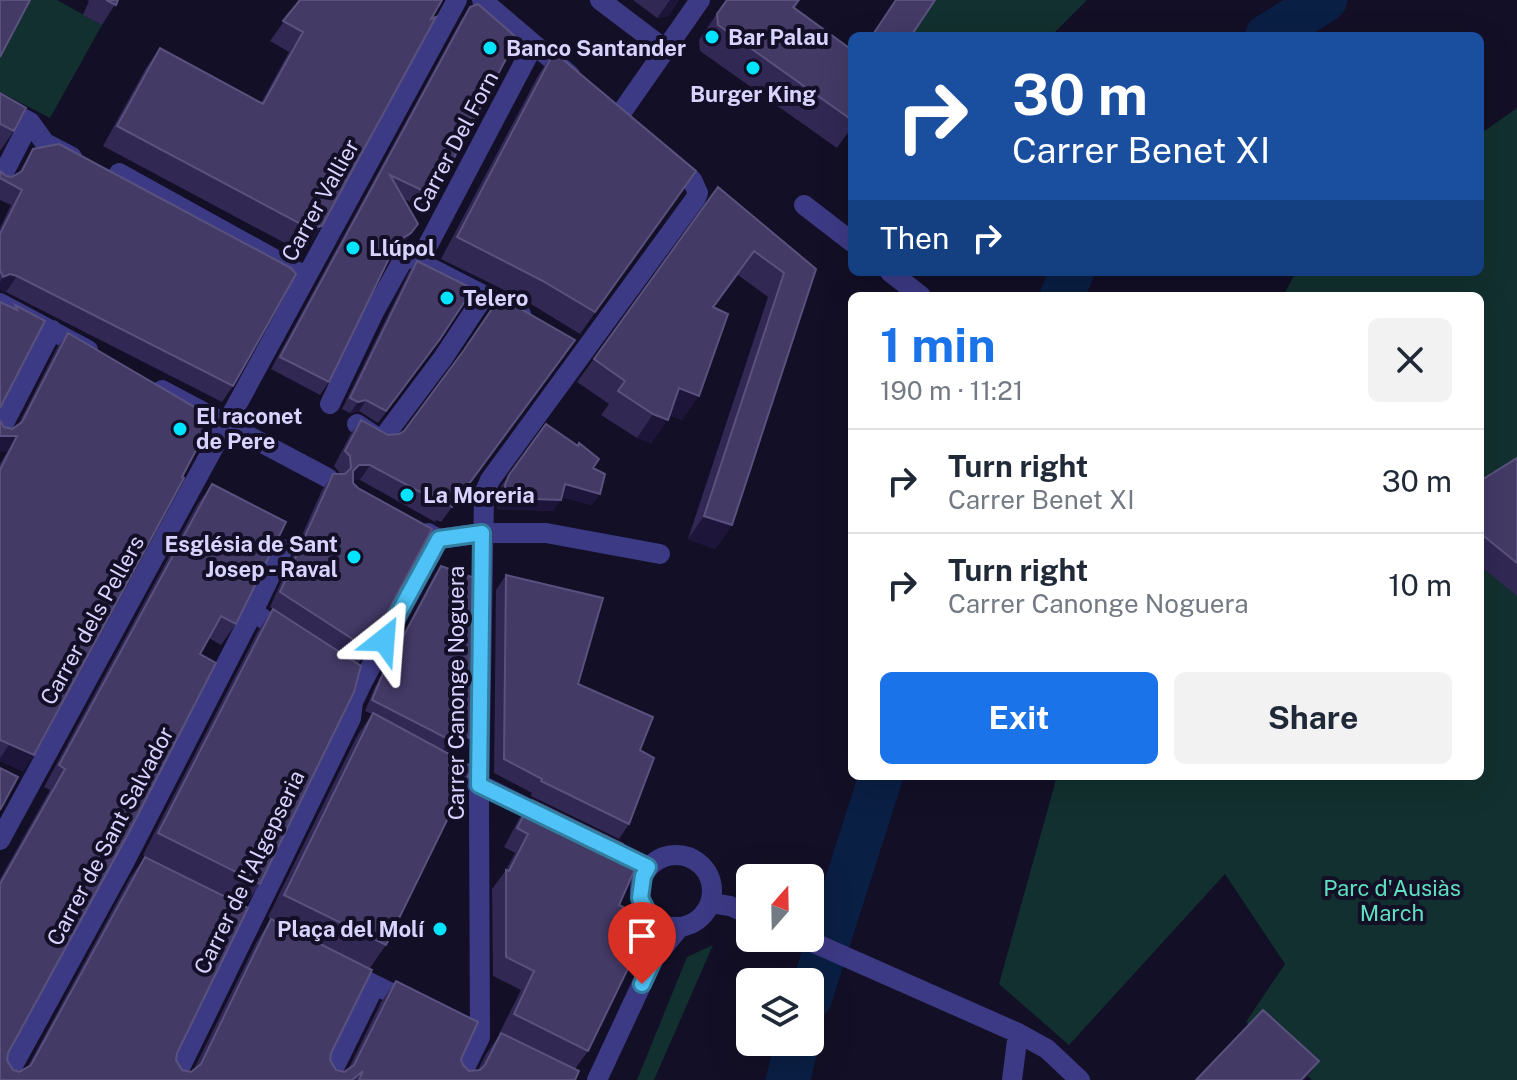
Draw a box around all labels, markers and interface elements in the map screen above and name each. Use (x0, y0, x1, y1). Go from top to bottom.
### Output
place label: Bar Palau (728, 24, 829, 50)
marker: Bar Palau (703, 28, 721, 46)
place label: Banco Santander (506, 35, 686, 61)
marker: Banco Santander (481, 39, 499, 57)
marker: Burger King (744, 59, 762, 77)
text: 30 m (1012, 62, 1148, 128)
icon: right (880, 64, 984, 168)
street label: Carrer Del Forn (407, 67, 503, 217)
place label: Burger King (690, 81, 816, 107)
text: Carrer Benet XI (1012, 129, 1270, 171)
street label: Carrer Vallier (276, 134, 364, 266)
icon: right (965, 216, 1009, 260)
text: Then (880, 220, 949, 256)
place label: Llúpol (369, 235, 435, 261)
marker: Llúpol (344, 239, 362, 257)
place label: Telero (463, 285, 529, 311)
marker: Telero (438, 289, 456, 307)
text: 1 min (880, 316, 996, 373)
button: close (1368, 318, 1452, 402)
text: 190 m · 11:21 (880, 375, 1023, 406)
place label: El raconet de Pere (196, 403, 303, 454)
marker: El raconet de Pere (171, 420, 189, 438)
text: Turn right (948, 448, 1088, 484)
icon: right (880, 459, 924, 503)
text: 30 m (1382, 463, 1452, 499)
place label: La Moreria (423, 482, 535, 508)
text: Carrer Benet XI (948, 484, 1135, 515)
marker: La Moreria (398, 486, 416, 504)
street label: Carrer dels Pellers (35, 531, 149, 709)
place label: Església de Sant Josep - Raval (165, 531, 338, 582)
marker: Església de Sant Josep - Raval (345, 548, 363, 566)
text: Turn right (948, 552, 1088, 588)
icon: right (880, 563, 924, 607)
street label: Carrer Canonge Noguera (443, 566, 469, 820)
text: 10 m (1388, 567, 1452, 603)
text: Carrer Canonge Noguera (948, 588, 1249, 619)
position arrow (342, 598, 426, 682)
button: Exit (880, 672, 1158, 764)
button: Share (1174, 672, 1452, 764)
street label: Carrer de Sant Salvador (41, 722, 179, 950)
street label: Carrer de l'Algepseria (188, 766, 310, 978)
north arrow (736, 864, 824, 952)
map controls (736, 864, 824, 1056)
park label: Parc d'Ausiàs March (1323, 875, 1461, 926)
pin (608, 902, 676, 984)
icon: arrive (620, 914, 664, 958)
place label: Plaça del Molí (277, 916, 425, 942)
marker: Plaça del Molí (431, 920, 449, 938)
button: layers (736, 968, 824, 1056)

